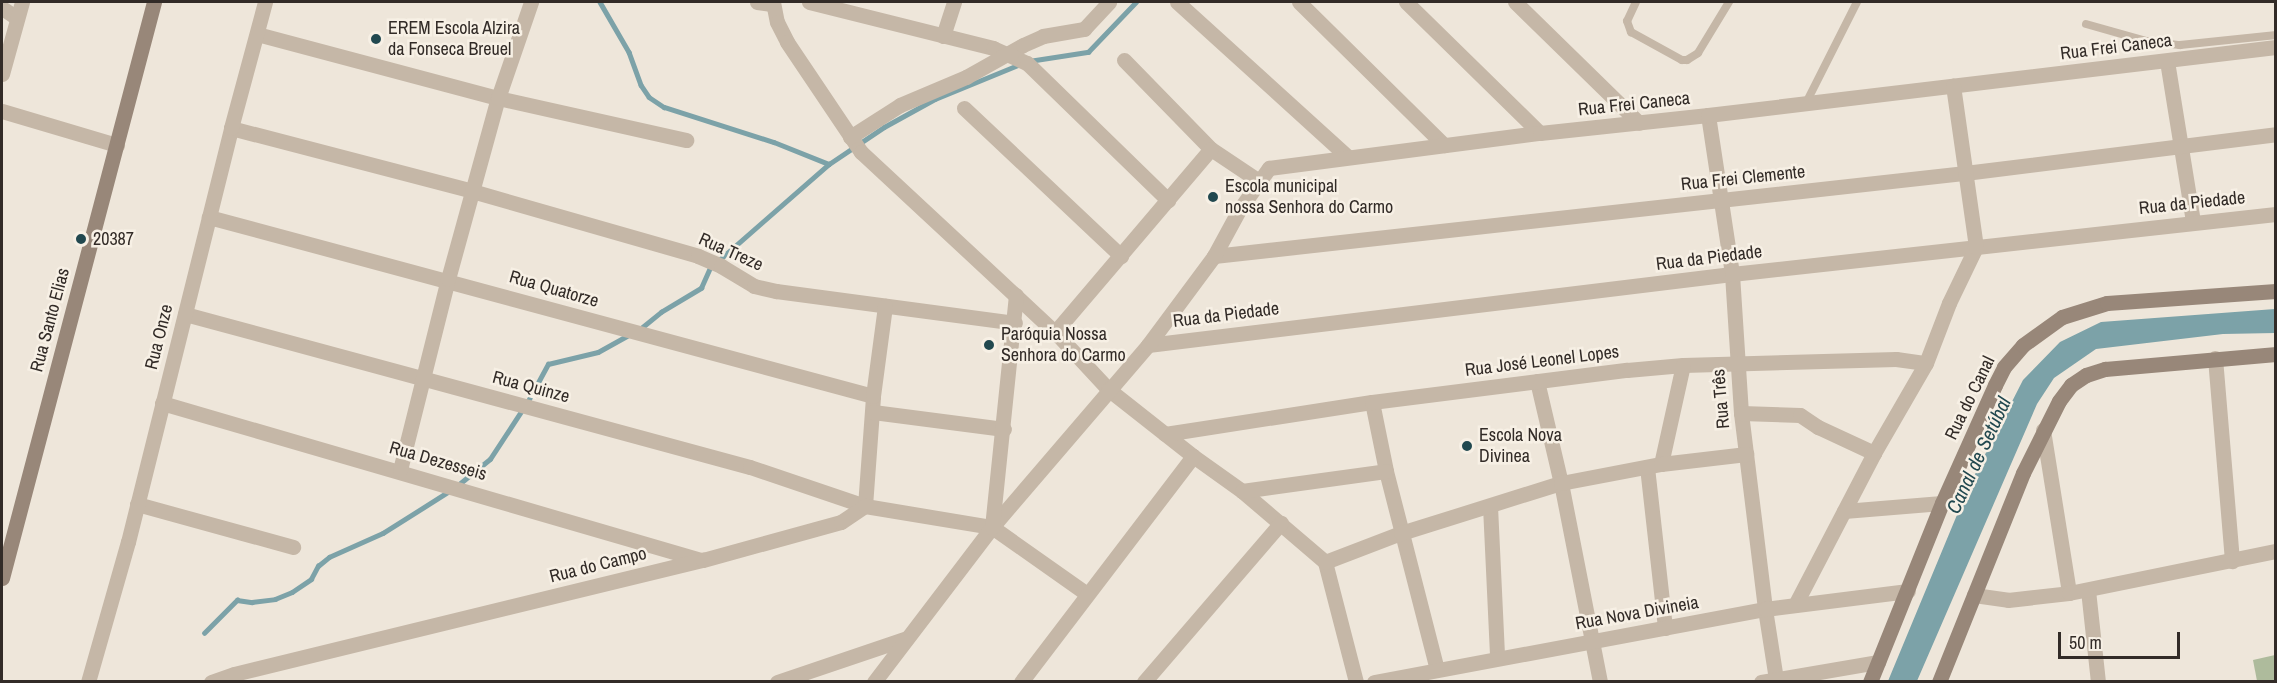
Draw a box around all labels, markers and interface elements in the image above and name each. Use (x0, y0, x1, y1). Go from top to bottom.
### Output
place label: EREM Escola Alzira da Fonseca Breuel (388, 18, 521, 60)
street label: Rua Frei Caneca (2059, 29, 2173, 65)
marker: EREM Escola Alzira da Fonseca Breuel (369, 32, 383, 46)
street label: Rua Frei Caneca (1577, 87, 1691, 121)
street label: Rua Frei Clemente (1680, 161, 1806, 195)
place label: Escola municipal nossa Senhora do Carmo (1225, 176, 1393, 219)
street label: Rua da Piedade (2138, 187, 2246, 219)
marker: Escola municipal nossa Senhora do Carmo (1206, 190, 1220, 204)
place label: 20387 (93, 228, 134, 250)
street label: Rua Treze (695, 228, 767, 276)
marker: 20387 (74, 232, 88, 246)
street label: Rua da Piedade (1655, 241, 1763, 275)
street label: Rua Santo Elias (26, 266, 74, 374)
street label: Rua Quatorze (507, 266, 601, 312)
street label: Rua da Piedade (1172, 298, 1280, 332)
street label: Rua Onze (140, 302, 178, 372)
place label: Paróquia Nossa Senhora do Carmo (1001, 324, 1126, 366)
marker: Paróquia Nossa Senhora do Carmo (982, 338, 996, 352)
street label: Rua José Leonel Lopes (1464, 341, 1620, 381)
street label: Rua do Canal (1941, 353, 1999, 443)
street label: Rua Quinze (490, 366, 572, 408)
street label: Rua Três (1708, 368, 1734, 430)
water label: Canal de Setúbal (1941, 393, 2015, 517)
place label: Escola Nova Divinea (1479, 425, 1562, 468)
street label: Rua Dezesseis (387, 437, 489, 485)
marker: Escola Nova Divinea (1460, 439, 1474, 453)
street label: Rua do Campo (547, 543, 649, 587)
street label: Rua Nova Divineia (1574, 592, 1700, 634)
scale bar (2061, 620, 2182, 658)
text: 50 m (2069, 630, 2102, 655)

